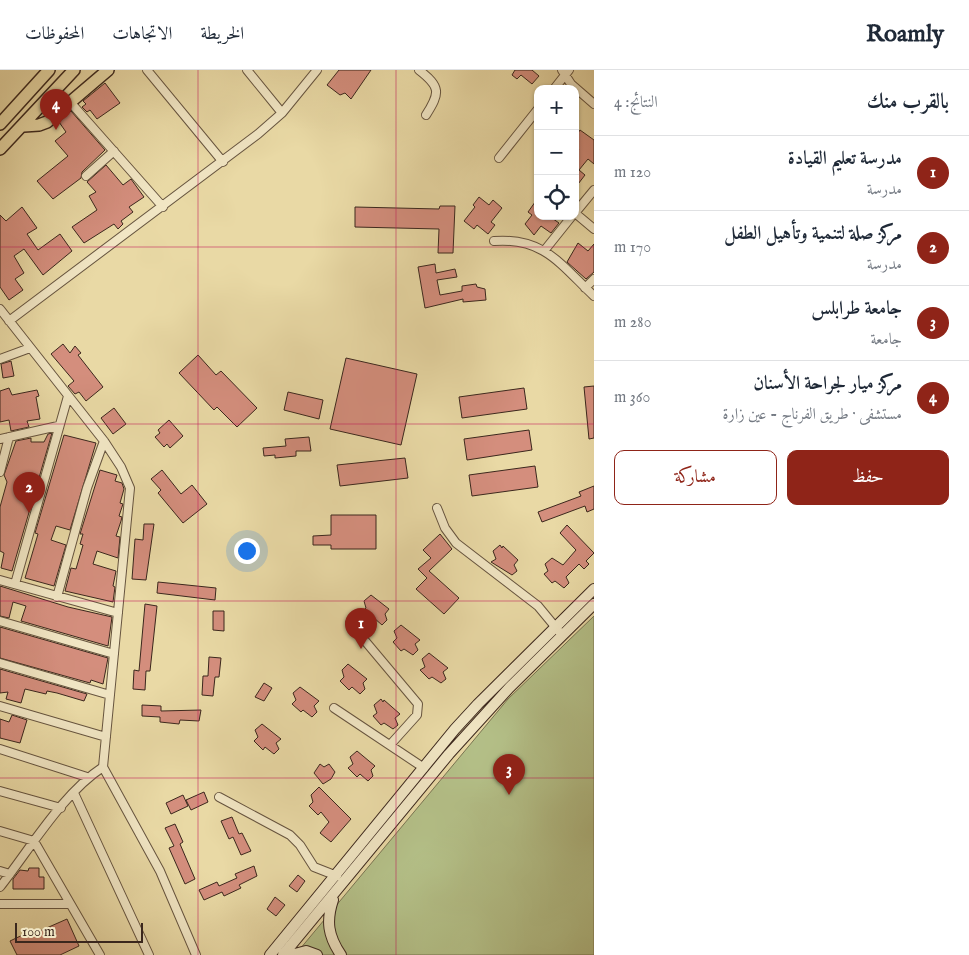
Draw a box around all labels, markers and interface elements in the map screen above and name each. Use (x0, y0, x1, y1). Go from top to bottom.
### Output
text: Roamly (866, 19, 944, 50)
text: المحفوظات (25, 23, 84, 46)
text: الاتجاهات (112, 23, 172, 46)
text: الخريطة (200, 23, 244, 46)
map controls (534, 85, 579, 220)
button: + (534, 85, 579, 130)
pin: 4 (40, 89, 72, 130)
text: بالقرب منك (867, 89, 949, 116)
text: النتائج: 4 (614, 93, 658, 113)
button: − (534, 130, 579, 175)
text: مدرسة تعليم القيادة (788, 147, 902, 171)
text: 120 m (614, 163, 651, 183)
text: 1 (930, 163, 936, 183)
button: locate (534, 175, 579, 220)
text: مدرسة (867, 180, 902, 200)
text: مركز صلة لتنمية وتأهيل الطفل (724, 222, 902, 246)
text: 170 m (614, 238, 651, 258)
text: 2 (929, 238, 937, 258)
text: مدرسة (867, 255, 902, 275)
text: جامعة طرابلس (811, 297, 902, 321)
text: 280 m (614, 313, 652, 333)
text: 3 (930, 313, 936, 333)
text: جامعة (870, 330, 902, 350)
text: مركز ميار لجراحة الأسنان (753, 372, 902, 396)
text: 360 m (614, 388, 650, 408)
text: 4 (929, 388, 937, 408)
text: مستشفى · طريق الفرناج - عين زارة (722, 405, 902, 425)
button: مشاركة (614, 450, 777, 505)
button: حفظ (787, 450, 949, 505)
pin: 2 (13, 472, 45, 513)
your location (234, 538, 260, 564)
pin: 1 (345, 608, 377, 649)
pin: 3 (493, 754, 525, 795)
scale bar (15, 920, 142, 943)
text: 100 m (22, 923, 55, 941)

